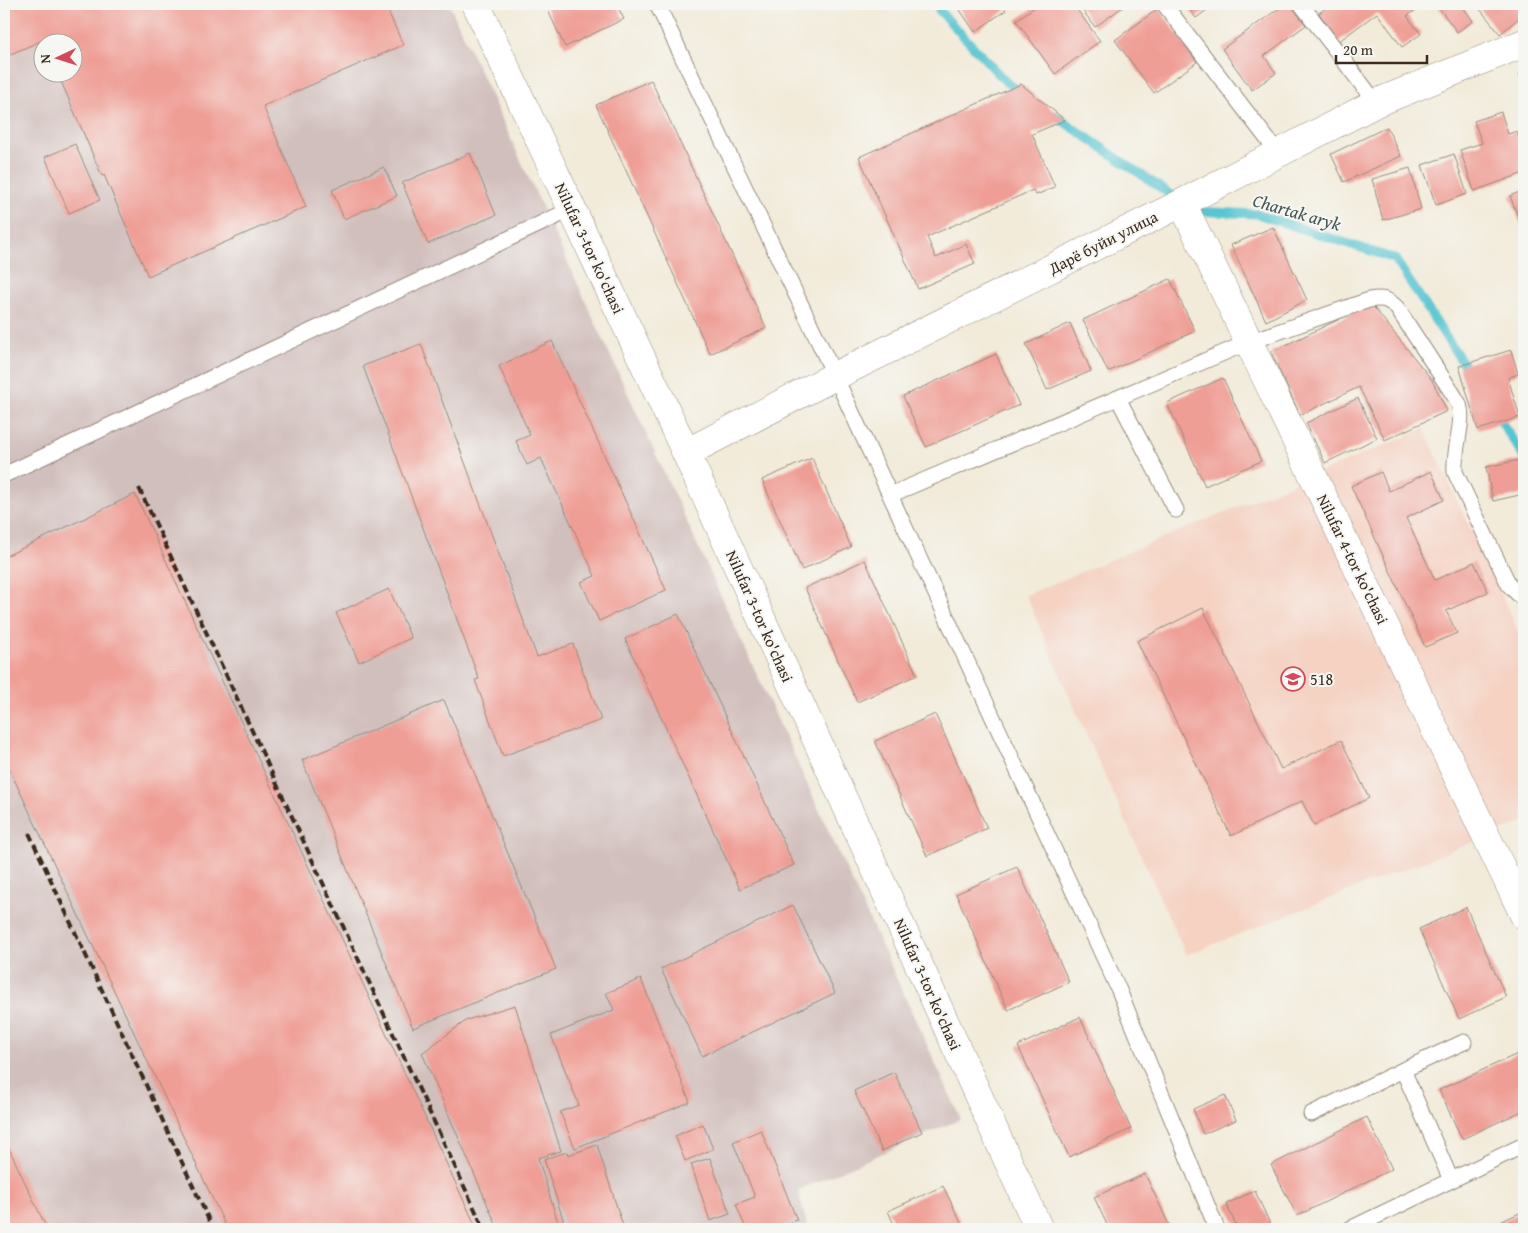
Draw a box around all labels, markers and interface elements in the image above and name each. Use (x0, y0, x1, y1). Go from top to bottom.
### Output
north arrow (32, 32, 82, 82)
scale bar (1336, 32, 1427, 64)
text: 20 m (1343, 39, 1374, 60)
text: N (35, 53, 55, 64)
street label: Nilufar 3-tor ko'chasi (549, 178, 631, 318)
water label: Chartak aryk (1250, 187, 1345, 238)
street label: Дарё буйи улица (1043, 204, 1162, 280)
street label: Nilufar 4-tor ko'chasi (1311, 490, 1395, 629)
street label: Nilufar 3-tor ko'chasi (720, 546, 800, 686)
school or university icon: 518 (1280, 666, 1306, 692)
place label: 518 (1310, 667, 1333, 691)
street label: Nilufar 3-tor ko'chasi (888, 914, 968, 1054)

